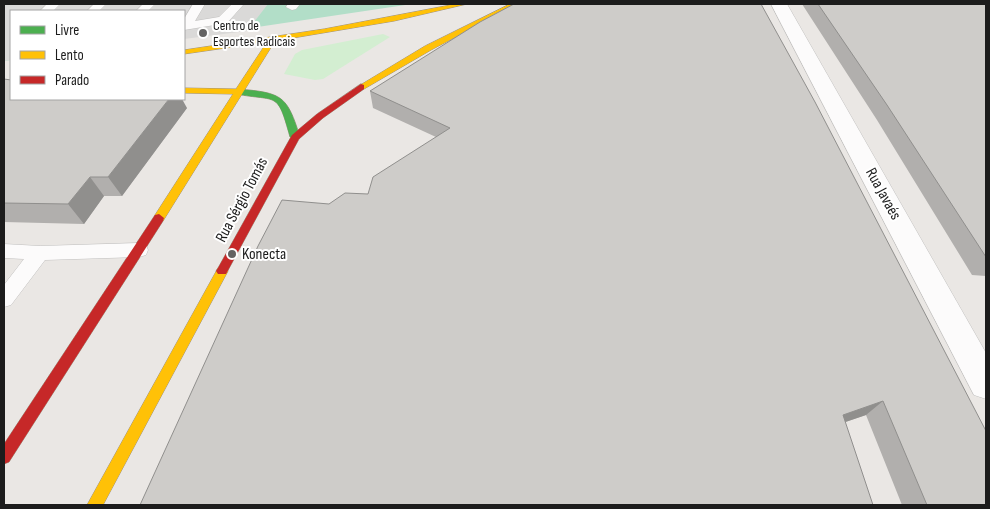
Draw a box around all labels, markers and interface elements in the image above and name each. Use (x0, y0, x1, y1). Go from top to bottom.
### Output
legend (10, 10, 185, 100)
place label: Centro de Esportes Radicais (213, 17, 295, 50)
text: Livre (55, 21, 79, 40)
marker: Centro de Esportes Radicais (197, 27, 209, 39)
text: Lento (55, 46, 84, 65)
text: Parado (55, 71, 89, 90)
street label: Rua Sérgio Tomás (212, 154, 272, 246)
street label: Rua Javaés (861, 165, 905, 223)
place label: Konecta (242, 245, 286, 264)
marker: Konecta (226, 248, 238, 260)

